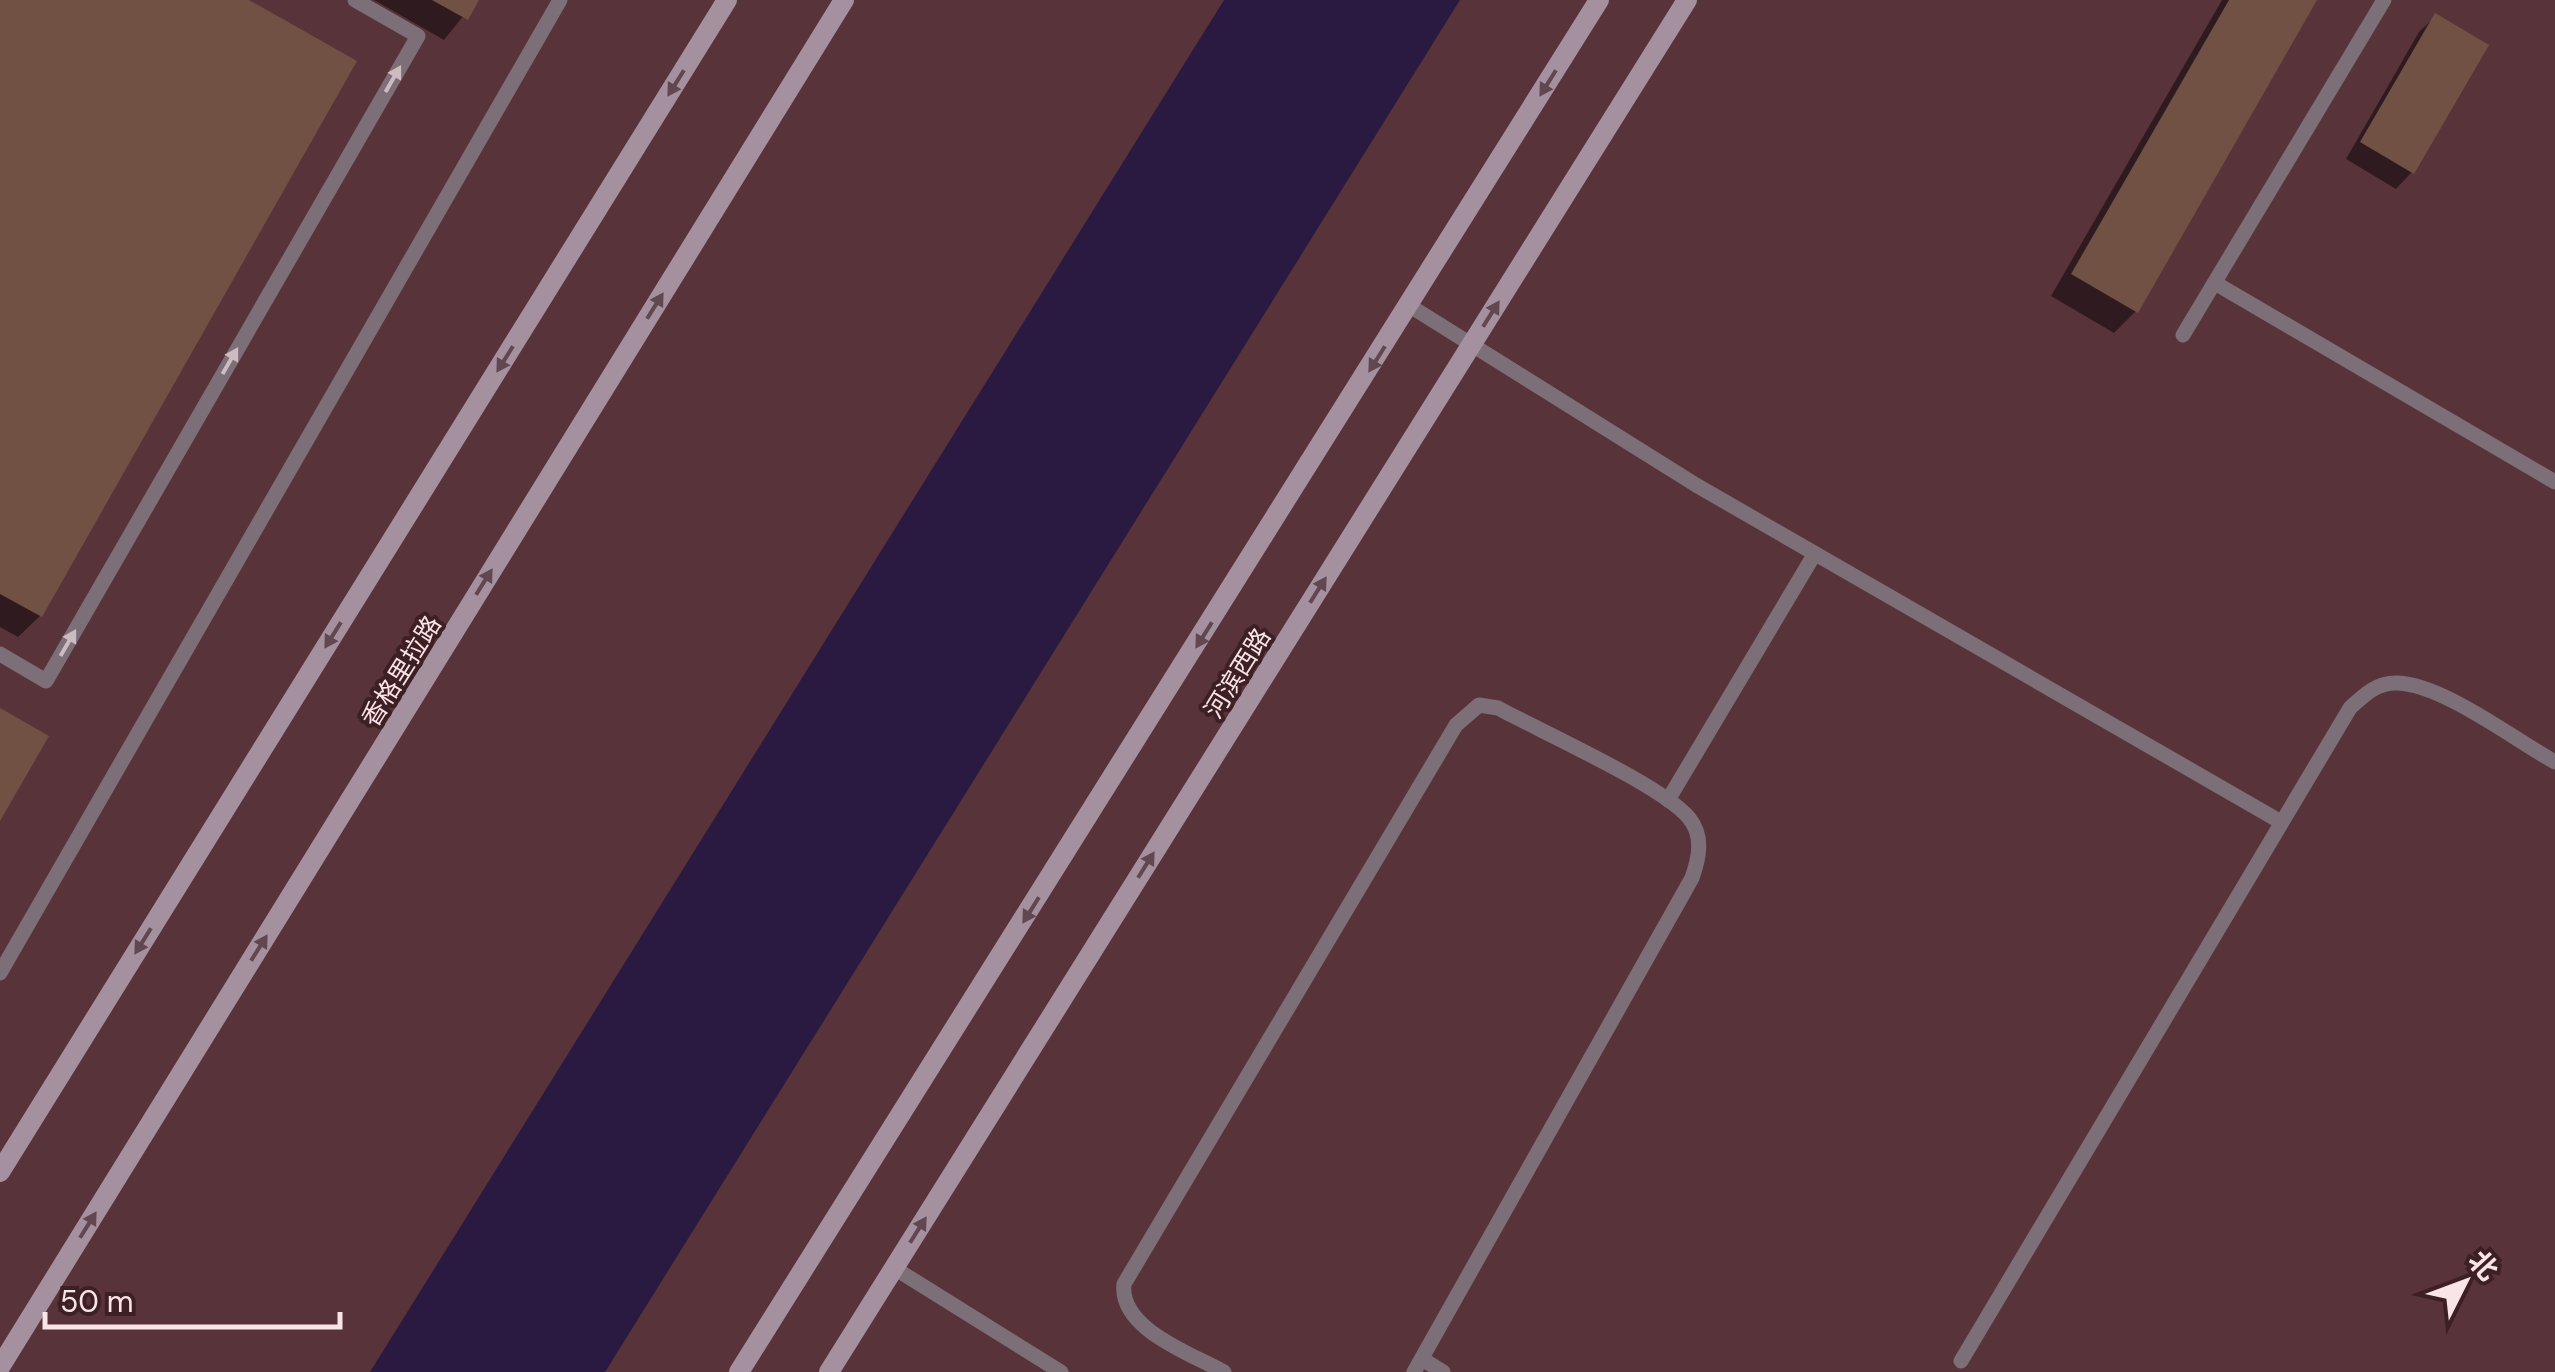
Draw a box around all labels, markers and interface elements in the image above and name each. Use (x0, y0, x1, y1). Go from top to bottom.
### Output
one-way arrow (383, 65, 401, 93)
one-way arrow (668, 69, 685, 97)
one-way arrow (1539, 69, 1557, 97)
one-way arrow (645, 292, 664, 319)
one-way arrow (1481, 300, 1499, 328)
one-way arrow (496, 345, 514, 373)
one-way arrow (1368, 345, 1386, 373)
one-way arrow (221, 347, 239, 375)
one-way arrow (475, 568, 493, 596)
one-way arrow (1309, 576, 1327, 604)
street label: 香格里拉路 (354, 610, 449, 733)
one-way arrow (325, 621, 342, 649)
one-way arrow (1195, 621, 1213, 648)
street label: 河滨西路 (1197, 622, 1278, 724)
one-way arrow (60, 628, 77, 657)
one-way arrow (1137, 851, 1154, 879)
one-way arrow (1022, 896, 1040, 923)
one-way arrow (135, 927, 153, 955)
one-way arrow (249, 934, 267, 962)
one-way arrow (79, 1211, 96, 1239)
one-way arrow (909, 1216, 927, 1244)
north arrow (2415, 1232, 2515, 1332)
text: 北 (2460, 1243, 2506, 1288)
scale bar (45, 1267, 340, 1329)
text: 50 m (60, 1282, 134, 1321)

